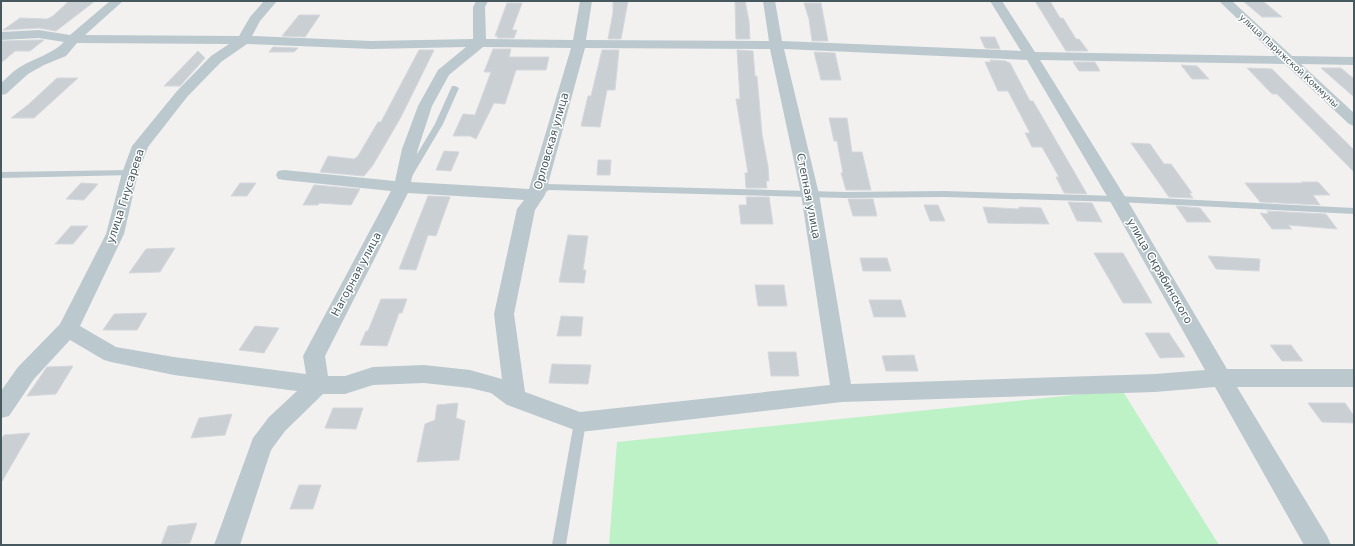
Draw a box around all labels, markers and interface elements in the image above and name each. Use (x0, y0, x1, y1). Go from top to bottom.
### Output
street label: улица Парижской Коммуны (1237, 12, 1341, 110)
street label: Орловская улица (531, 91, 572, 191)
street label: улица Гнусарева (104, 147, 147, 245)
street label: Степная улица (794, 152, 823, 240)
street label: улица Скрябинского (1124, 216, 1195, 326)
street label: Нагорная улица (329, 230, 384, 319)

